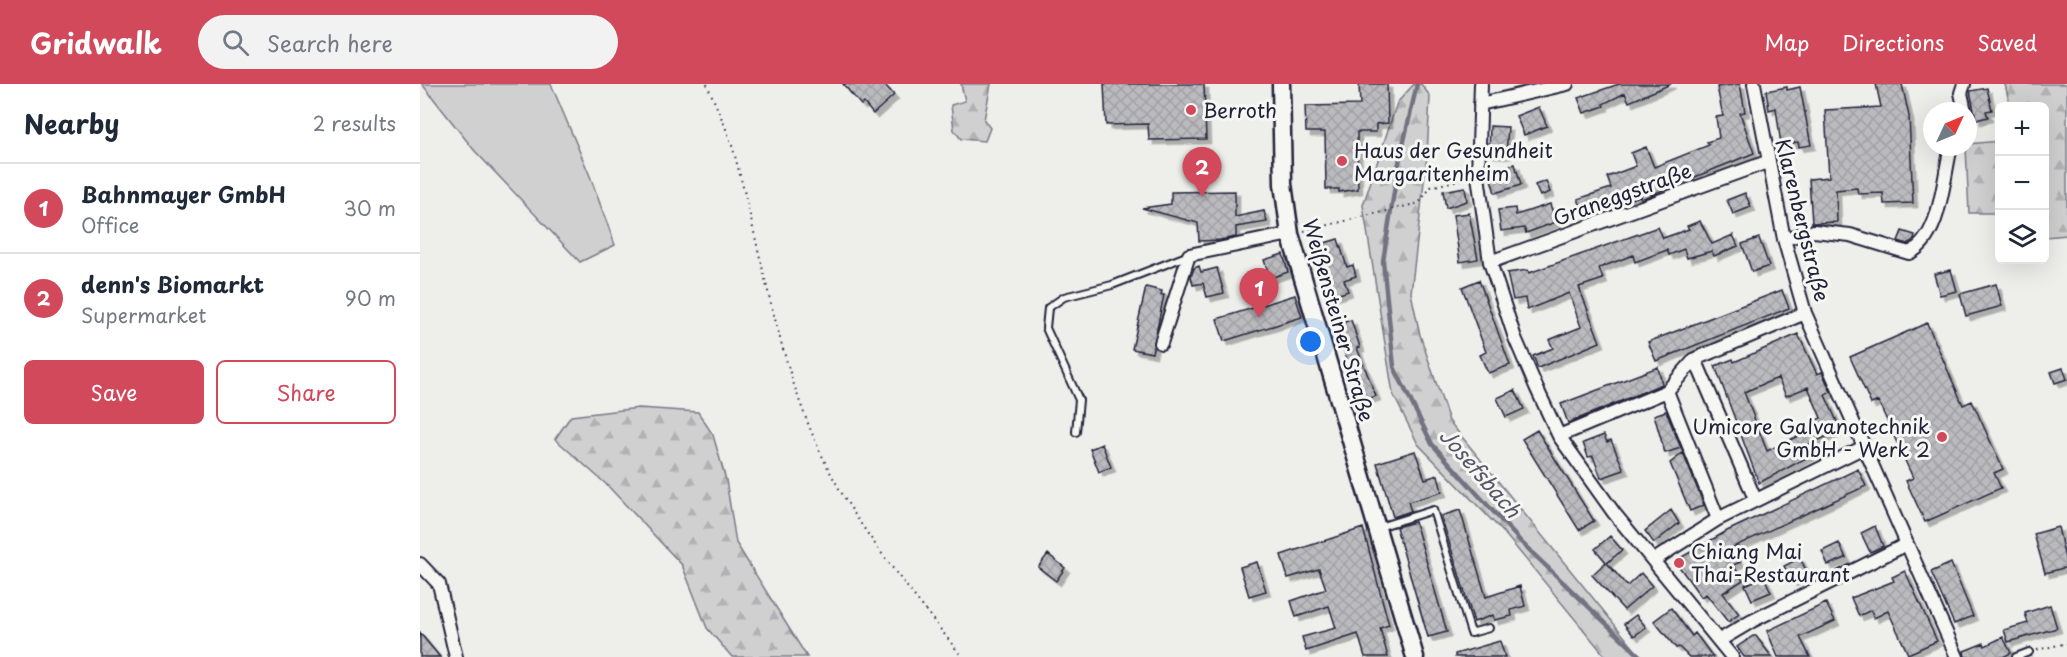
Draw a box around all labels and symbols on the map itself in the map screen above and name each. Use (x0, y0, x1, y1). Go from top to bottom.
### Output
place label: Berroth (1203, 95, 1277, 125)
north arrow (1923, 102, 1977, 156)
marker: Berroth (1184, 103, 1198, 117)
place label: Haus der Gesundheit Margaritenheim (1354, 135, 1553, 188)
street label: Klarenbergstraße (1768, 135, 1838, 305)
pin: 2 (1182, 147, 1222, 197)
marker: Haus der Gesundheit Margaritenheim (1335, 154, 1349, 168)
street label: Graneggstraße (1549, 155, 1695, 233)
street label: Weißensteiner Straße (1296, 215, 1382, 425)
pin: 1 (1240, 268, 1278, 318)
your location (1296, 327, 1325, 356)
place label: Umicore Galvanotechnik GmbH - Werk 2 (1692, 411, 1930, 464)
water label: Josefsbach (1433, 420, 1530, 525)
marker: Umicore Galvanotechnik GmbH - Werk 2 (1935, 430, 1949, 444)
place label: Chiang Mai Thai-Restaurant (1691, 536, 1850, 589)
marker: Chiang Mai Thai-Restaurant (1672, 556, 1686, 570)

